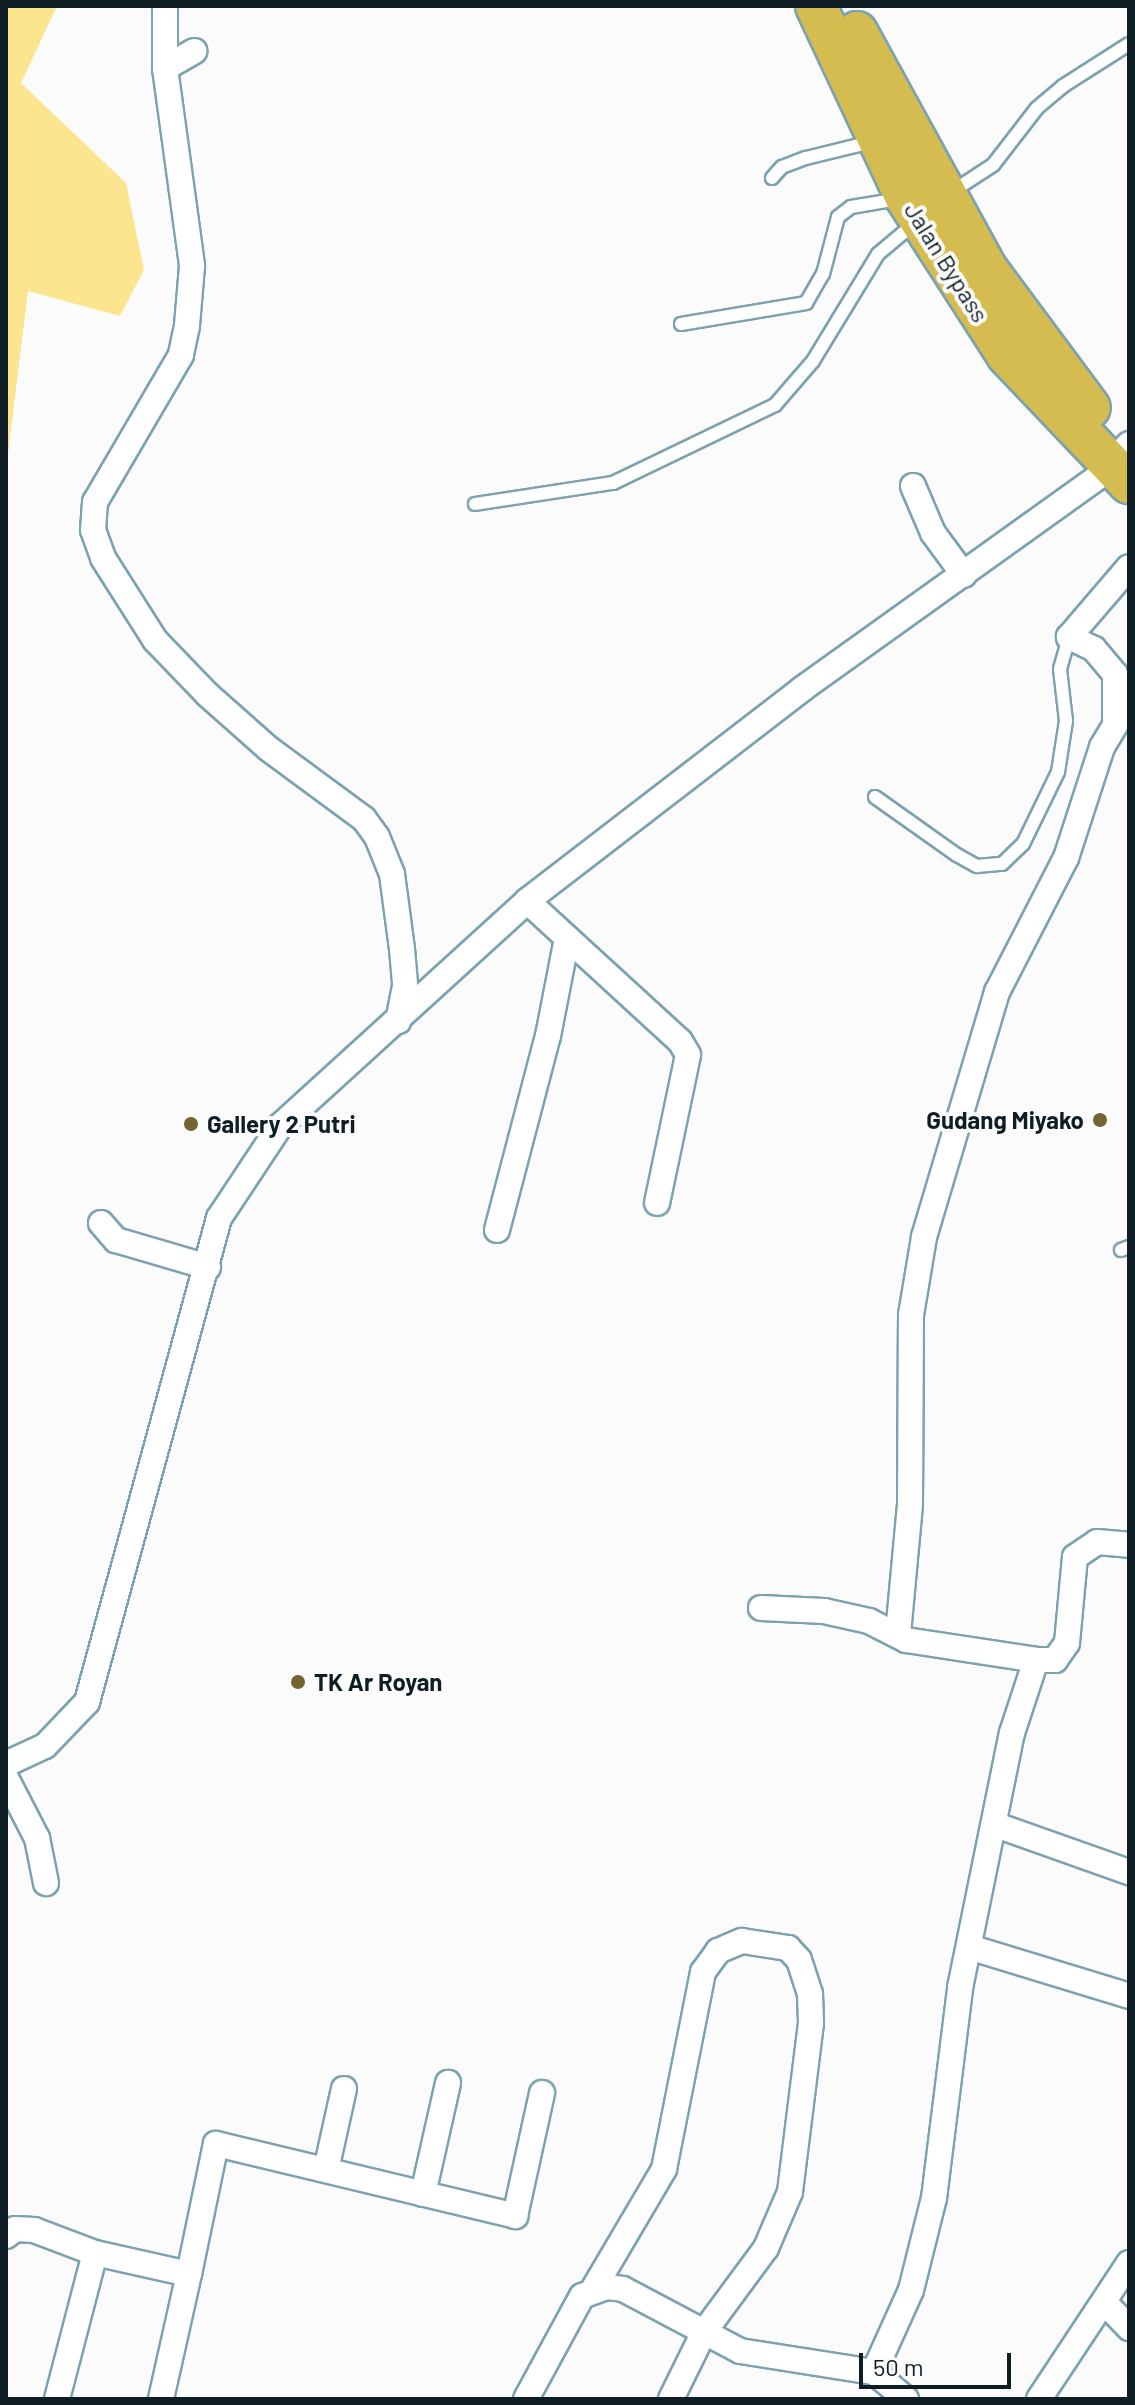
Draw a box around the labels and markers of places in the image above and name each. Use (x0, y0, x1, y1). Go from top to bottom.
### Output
place label: Gudang Miyako (926, 1106, 1084, 1134)
place label: Gallery 2 Putri (207, 1110, 356, 1138)
marker: Gudang Miyako (1091, 1111, 1109, 1129)
marker: Gallery 2 Putri (182, 1115, 200, 1133)
place label: TK Ar Royan (314, 1668, 442, 1696)
marker: TK Ar Royan (289, 1673, 307, 1691)

